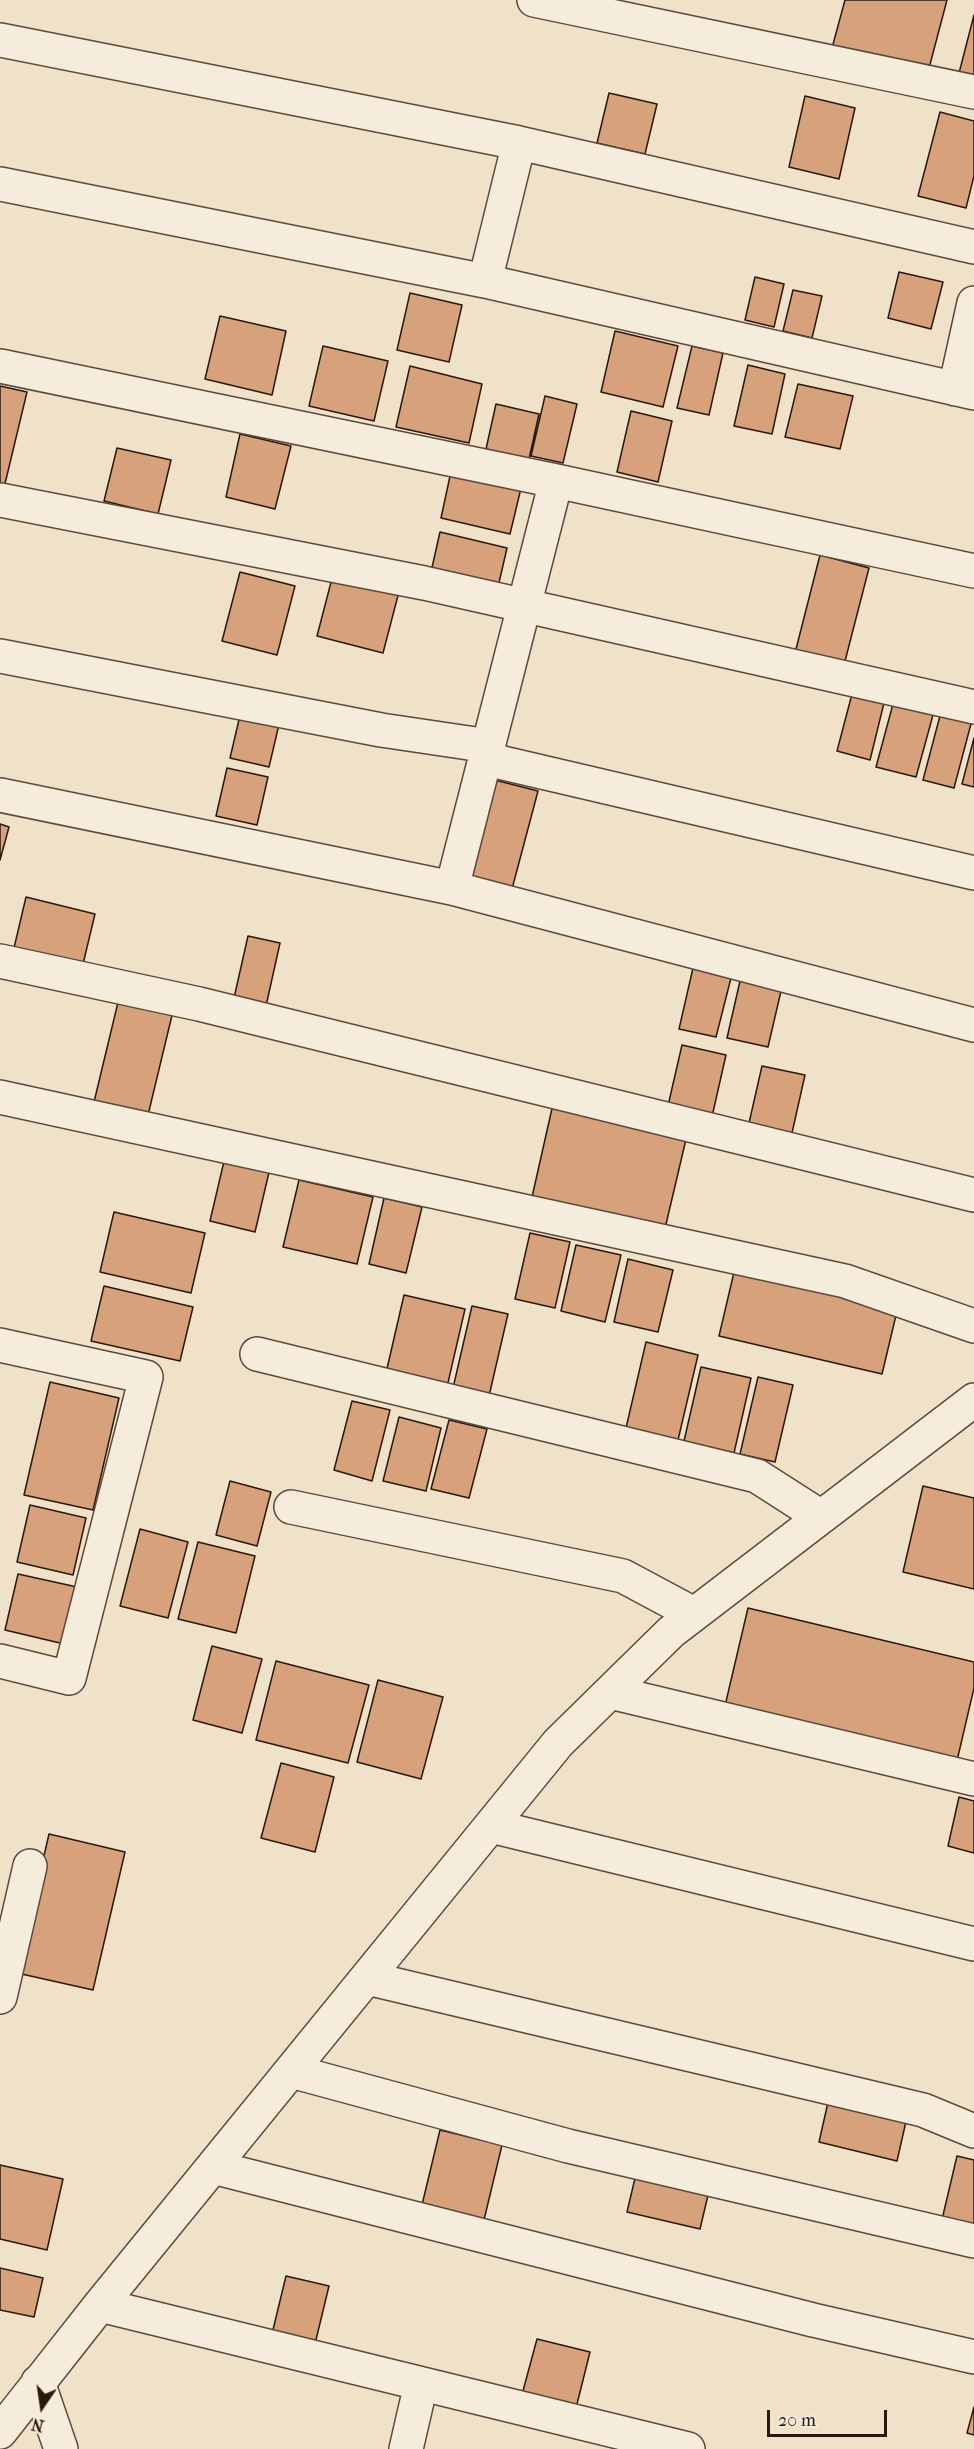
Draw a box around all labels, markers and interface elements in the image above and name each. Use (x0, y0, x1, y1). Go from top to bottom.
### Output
north arrow (12, 2377, 72, 2437)
scale bar (770, 2398, 890, 2436)
text: 20 m (778, 2410, 816, 2431)
text: N (30, 2414, 46, 2436)

